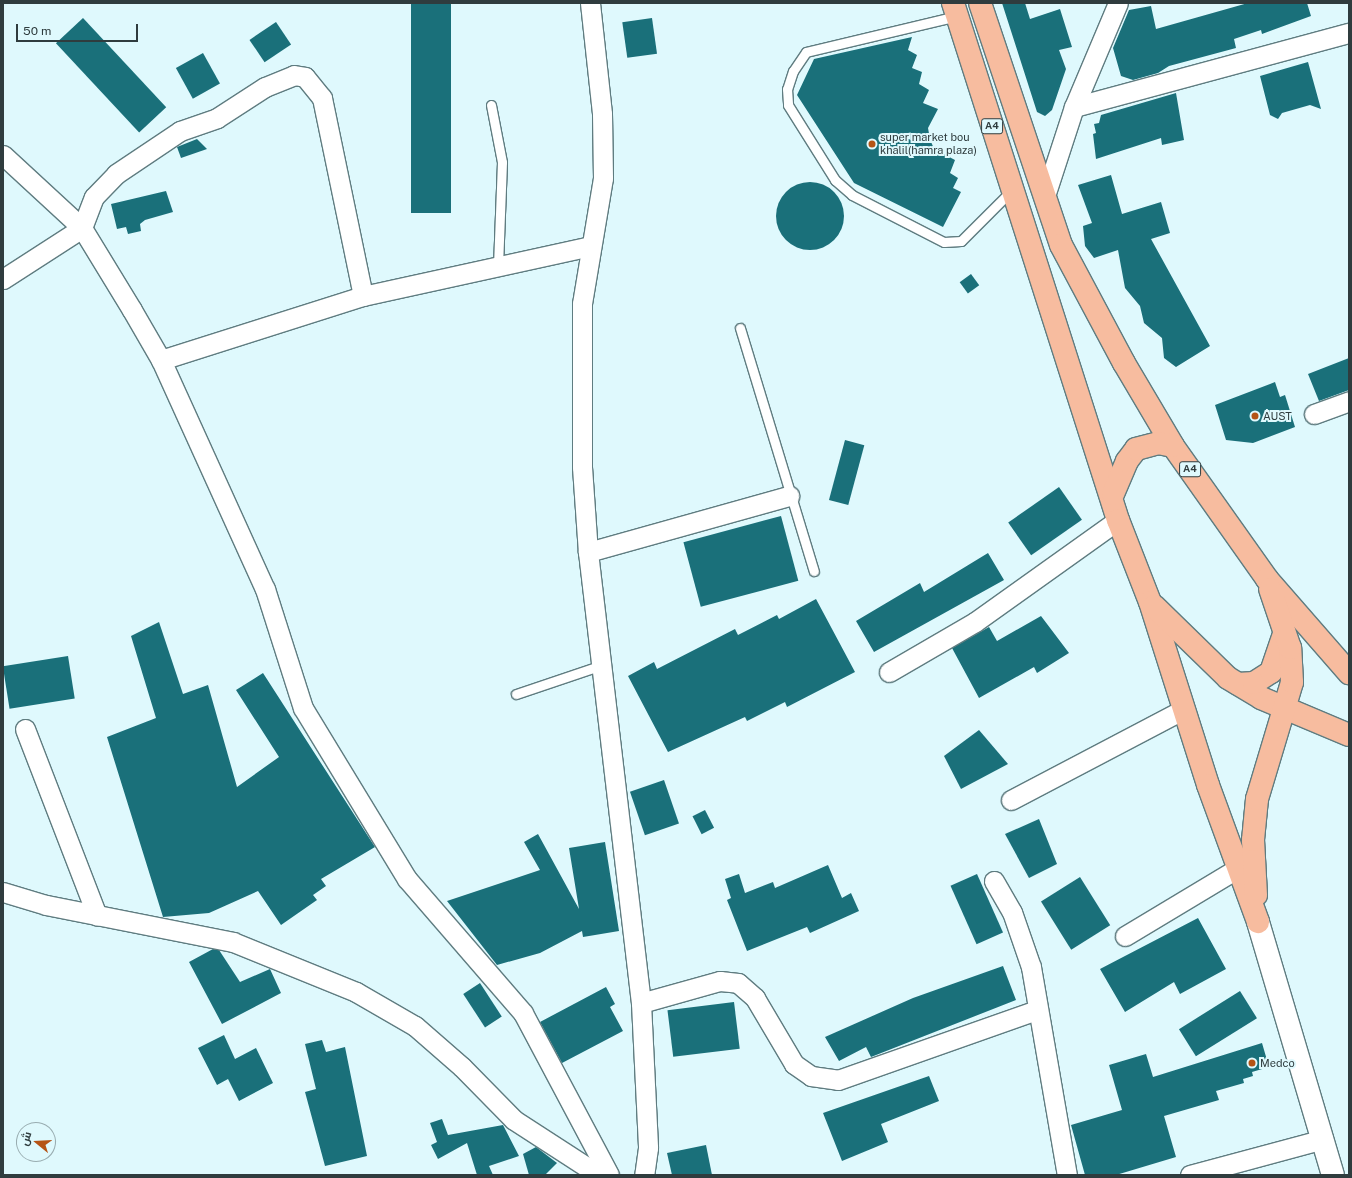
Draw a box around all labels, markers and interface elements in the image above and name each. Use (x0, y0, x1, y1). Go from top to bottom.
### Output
scale bar (18, 16, 140, 42)
text: 50 m (23, 24, 51, 38)
road number: A4 (981, 118, 1003, 134)
place label: super market bou khalil(hamra plaza) (880, 131, 977, 157)
marker: super market bou khalil(hamra plaza) (867, 139, 877, 149)
place label: AUST (1263, 409, 1292, 423)
marker: AUST (1250, 411, 1260, 421)
road number: A4 (1179, 461, 1201, 477)
place label: Medco (1260, 1056, 1295, 1070)
marker: Medco (1247, 1058, 1257, 1068)
north arrow (16, 1122, 56, 1162)
text: ش (18, 1130, 33, 1147)

